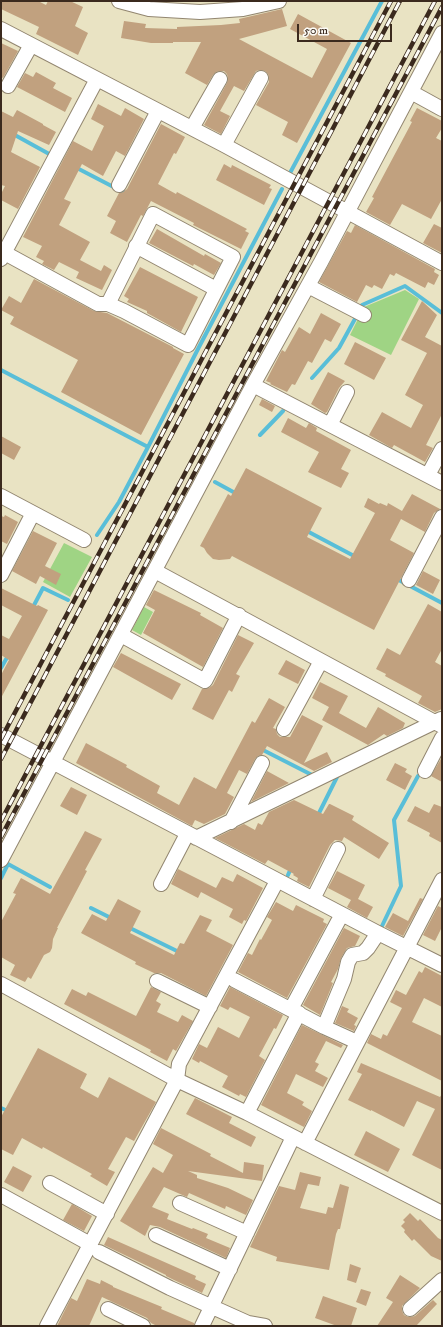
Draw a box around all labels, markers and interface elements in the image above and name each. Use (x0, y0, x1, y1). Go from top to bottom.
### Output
scale bar (299, 16, 394, 42)
text: 50 m (304, 23, 328, 38)

